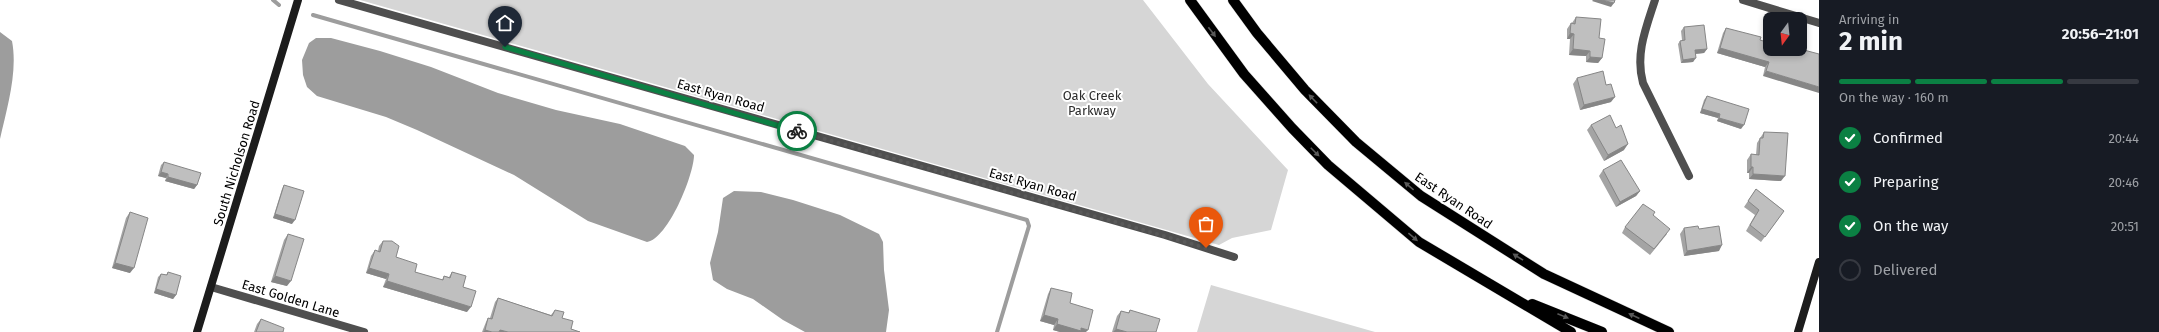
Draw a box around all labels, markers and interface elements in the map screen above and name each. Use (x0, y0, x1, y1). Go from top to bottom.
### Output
pin (488, 6, 522, 47)
icon: home (494, 12, 516, 34)
north arrow (1763, 12, 1807, 56)
map controls (1763, 12, 1807, 56)
text: Arriving in (1839, 12, 1899, 27)
text: 20:56–21:01 (2062, 25, 2139, 43)
text: 2 min (1839, 26, 1903, 57)
one-way arrow (1208, 27, 1216, 37)
street label: East Ryan Road (675, 76, 766, 115)
park label: Oak Creek Parkway (1063, 88, 1122, 118)
text: On the way · 160 m (1839, 90, 1949, 105)
one-way arrow (1309, 94, 1318, 104)
street label: South Nicholson Road (210, 99, 263, 228)
courier (777, 111, 817, 151)
icon: bike (786, 120, 808, 142)
icon: check (1839, 127, 1861, 149)
text: Confirmed (1873, 129, 1943, 147)
text: 20:44 (2108, 131, 2139, 146)
one-way arrow (1310, 147, 1320, 157)
street label: East Ryan Road (987, 165, 1078, 204)
street label: East Ryan Road (1412, 169, 1495, 232)
icon: check (1839, 171, 1861, 193)
text: Preparing (1873, 173, 1938, 191)
text: 20:46 (2108, 175, 2139, 190)
one-way arrow (1404, 182, 1414, 191)
pin (1189, 207, 1223, 248)
icon: bag (1195, 213, 1217, 235)
icon: check (1839, 215, 1861, 237)
text: On the way (1873, 217, 1948, 235)
text: 20:51 (2111, 219, 2139, 234)
one-way arrow (1408, 233, 1418, 242)
one-way arrow (1512, 254, 1524, 261)
text: Delivered (1873, 261, 1937, 279)
street label: East Golden Lane (240, 276, 342, 320)
one-way arrow (1628, 313, 1639, 319)
one-way arrow (1557, 314, 1569, 320)

